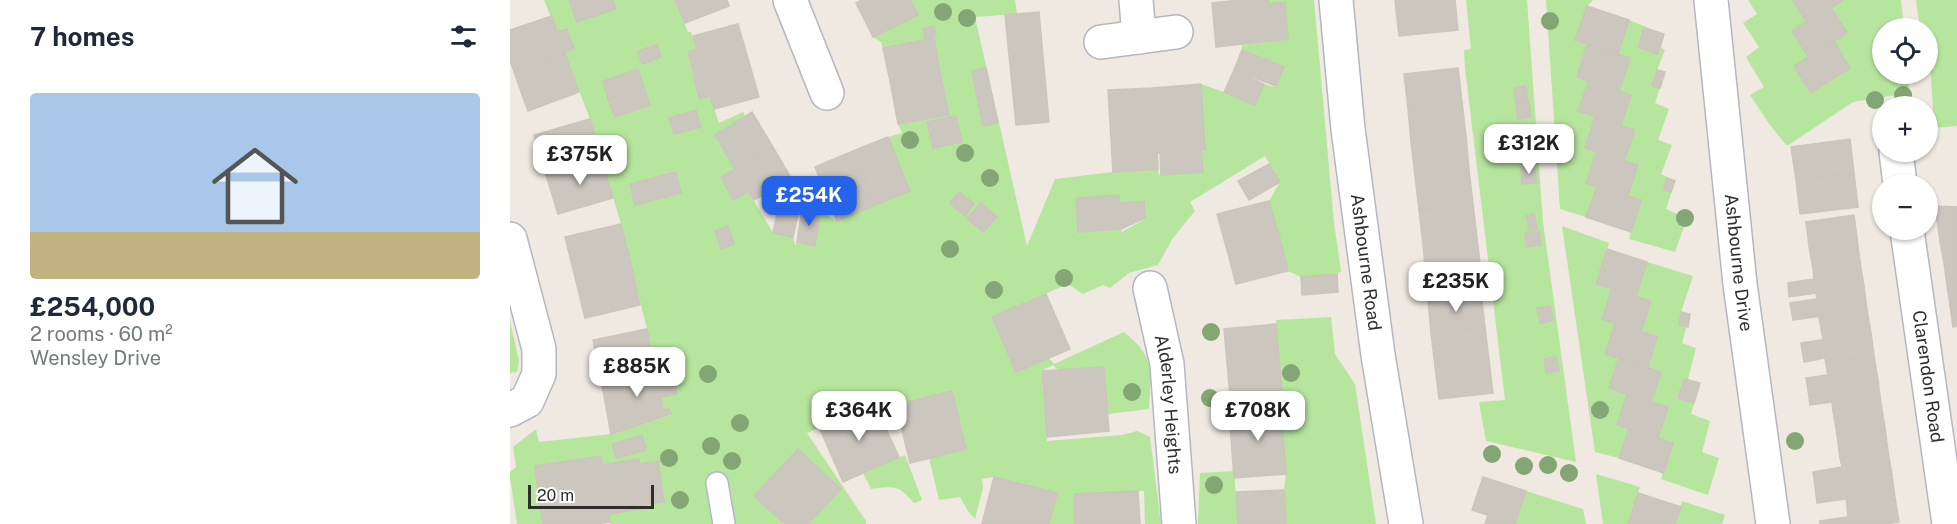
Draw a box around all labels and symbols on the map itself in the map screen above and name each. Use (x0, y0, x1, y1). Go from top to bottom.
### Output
pin: £312K (1487, 124, 1571, 175)
pin: £375K (538, 135, 622, 186)
pin: £254K (767, 176, 851, 227)
street label: Ashbourne Road (1347, 192, 1386, 332)
street label: Ashbourne Drive (1721, 193, 1757, 333)
pin: £235K (1414, 262, 1498, 313)
street label: Clarendon Road (1909, 309, 1948, 444)
street label: Alderley Heights (1151, 332, 1186, 475)
pin: £885K (595, 347, 679, 398)
pin: £364K (817, 391, 901, 442)
pin: £708K (1216, 391, 1300, 442)
scale bar (528, 482, 654, 510)

